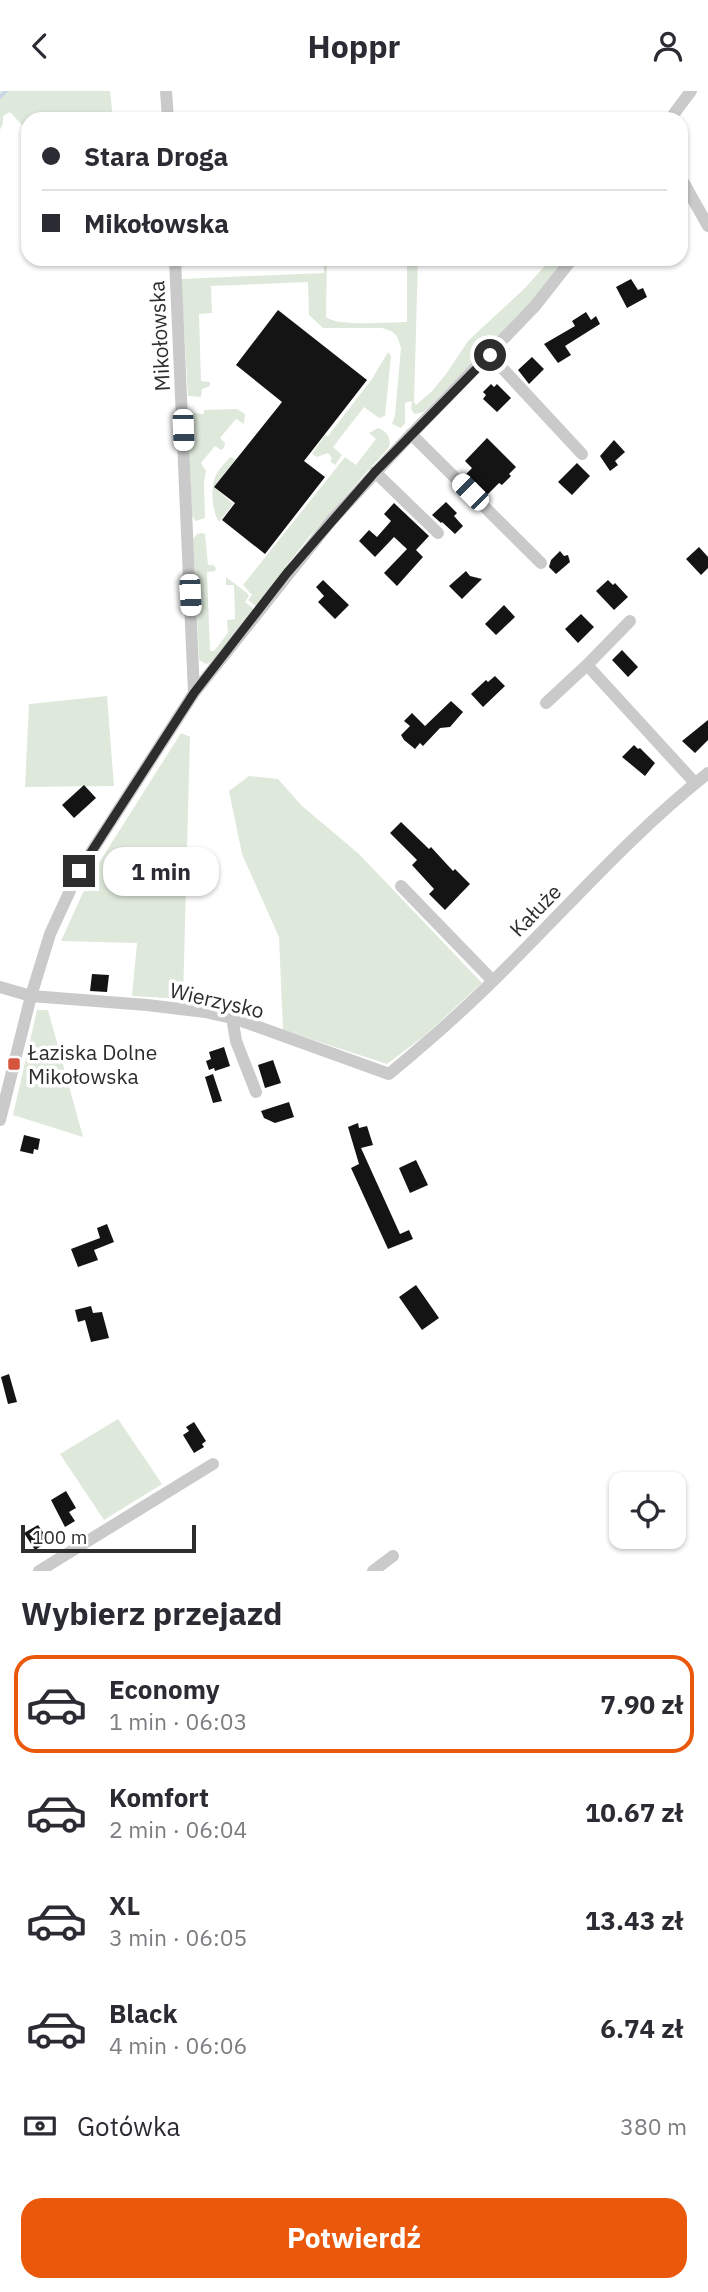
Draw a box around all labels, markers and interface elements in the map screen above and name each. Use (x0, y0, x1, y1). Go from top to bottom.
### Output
text: Hoppr (307, 25, 401, 67)
icon: back (21, 27, 59, 65)
icon: person (649, 27, 687, 65)
text: Stara Droga (84, 139, 228, 173)
text: Mikołowska (84, 206, 229, 240)
street label: Mikołowska (142, 280, 176, 392)
route start (474, 339, 506, 371)
car (172, 409, 195, 451)
car (448, 470, 493, 514)
car (179, 573, 202, 617)
callout: 1 min (104, 847, 219, 895)
route end (63, 855, 95, 887)
text: 1 min (131, 856, 191, 886)
street label: Kałuże (503, 878, 567, 942)
street label: Wierzysko (167, 976, 267, 1024)
place label: Łaziska Dolne Mikołowska (27, 1038, 157, 1090)
marker: Łaziska Dolne Mikołowska (6, 1056, 22, 1072)
map controls (609, 1472, 686, 1549)
button: locate (609, 1472, 686, 1549)
scale bar (21, 1522, 196, 1554)
text: 100 m (32, 1525, 87, 1549)
text: Wybierz przejazd (21, 1592, 283, 1634)
text: Economy (109, 1672, 220, 1706)
icon: car (25, 1673, 88, 1736)
text: 7.90 zł (600, 1687, 683, 1721)
text: 1 min · 06:03 (109, 1706, 247, 1736)
text: Komfort (109, 1780, 209, 1814)
icon: car (25, 1781, 88, 1844)
text: 10.67 zł (585, 1795, 683, 1829)
text: 2 min · 06:04 (109, 1814, 247, 1844)
text: XL (109, 1888, 140, 1922)
icon: car (25, 1889, 88, 1952)
text: 13.43 zł (585, 1903, 683, 1937)
text: 3 min · 06:05 (109, 1922, 247, 1952)
text: Black (109, 1996, 177, 2030)
icon: car (25, 1997, 88, 2060)
text: 6.74 zł (600, 2011, 683, 2045)
text: 4 min · 06:06 (109, 2030, 247, 2060)
icon: cash (21, 2107, 59, 2145)
text: Gotówka (77, 2109, 181, 2143)
text: 380 m (620, 2111, 687, 2141)
button: Potwierdź (21, 2198, 687, 2278)

